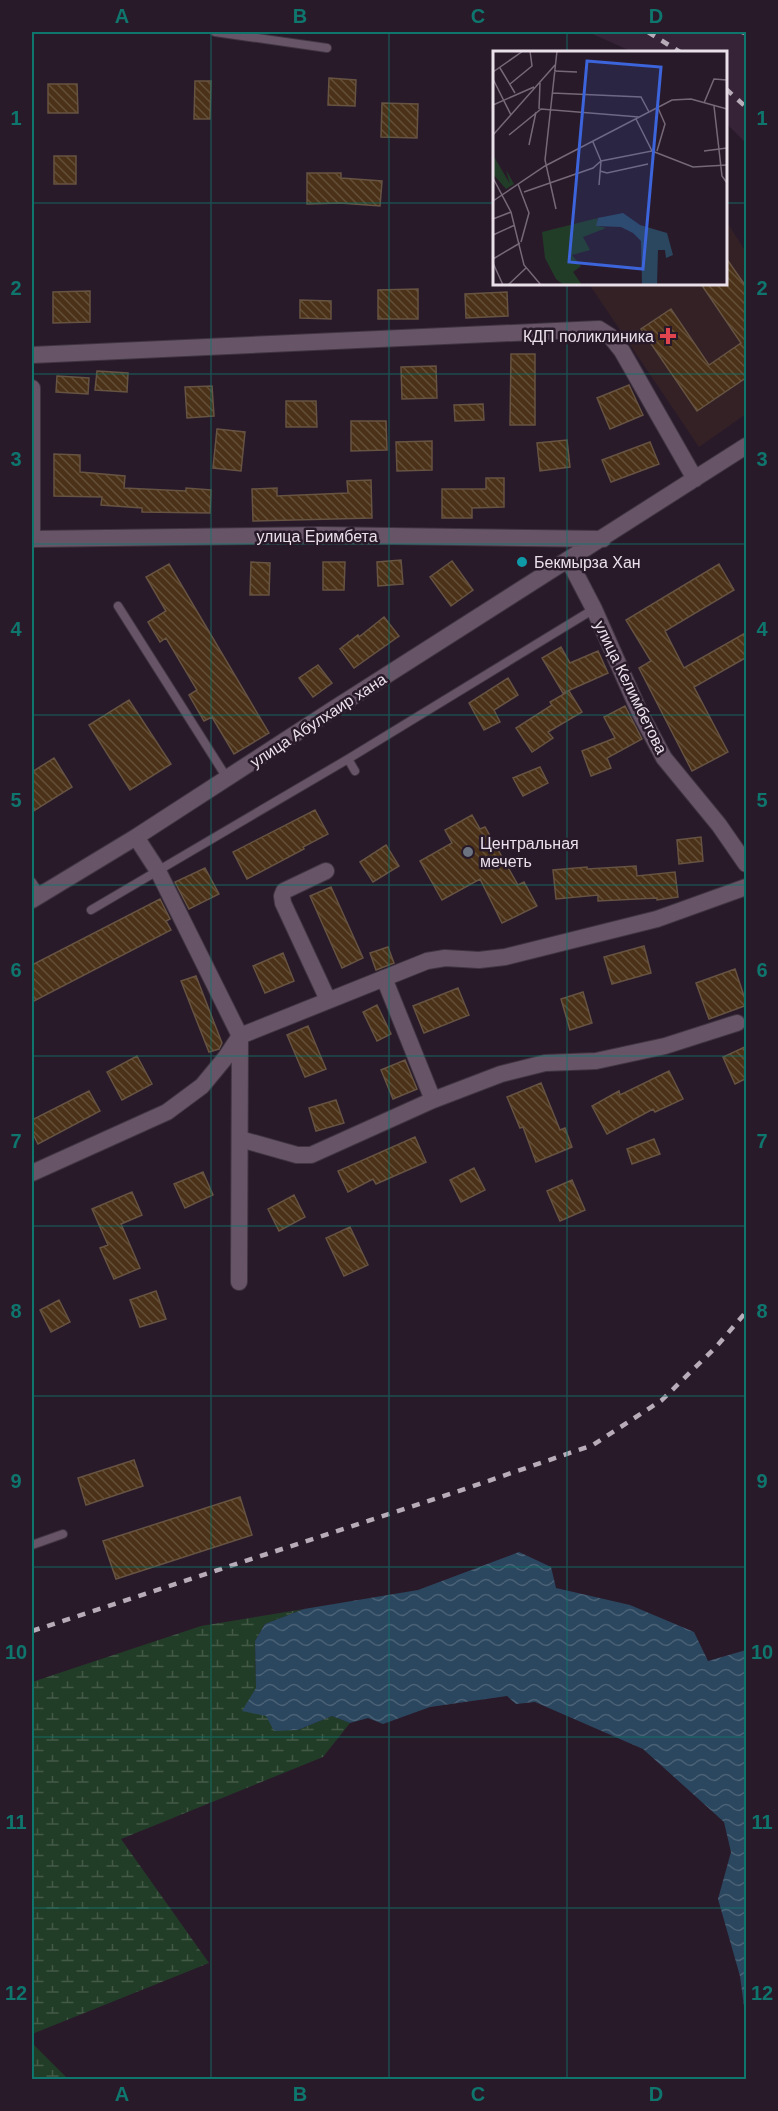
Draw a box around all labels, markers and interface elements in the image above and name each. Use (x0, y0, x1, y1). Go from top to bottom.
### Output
text: A (115, 5, 129, 27)
text: B (293, 5, 307, 27)
text: C (471, 5, 485, 27)
text: D (649, 5, 663, 27)
inset map (493, 51, 727, 285)
text: 1 (10, 107, 22, 129)
text: 1 (756, 107, 768, 129)
text: 2 (10, 277, 22, 299)
text: 2 (756, 277, 768, 299)
marker: КДП поликлиника (659, 327, 677, 345)
place label: КДП поликлиника (523, 328, 654, 345)
text: 3 (10, 448, 22, 470)
text: 3 (756, 448, 768, 470)
street label: улица Еримбета (256, 528, 378, 545)
place label: Бекмырза Хан (534, 554, 641, 571)
marker: Бекмырза Хан (515, 555, 529, 569)
text: 4 (10, 618, 22, 640)
street label: улица Келимбетова (591, 618, 670, 757)
text: 4 (756, 618, 768, 640)
street label: улица Абулхаир хана (247, 670, 389, 771)
text: 5 (10, 789, 22, 811)
text: 5 (756, 789, 768, 811)
place label: Центральная мечеть (480, 835, 579, 870)
marker: Центральная мечеть (461, 845, 475, 859)
text: 6 (10, 959, 22, 981)
text: 6 (756, 959, 768, 981)
text: 7 (10, 1130, 22, 1152)
text: 7 (756, 1130, 768, 1152)
text: 8 (10, 1300, 22, 1322)
text: 8 (756, 1300, 768, 1322)
text: 9 (10, 1470, 22, 1492)
text: 9 (756, 1470, 768, 1492)
text: 10 (5, 1641, 27, 1663)
text: 10 (751, 1641, 773, 1663)
text: 11 (5, 1811, 27, 1833)
text: 11 (751, 1811, 773, 1833)
text: 12 (5, 1982, 27, 2004)
text: 12 (751, 1982, 773, 2004)
text: A (115, 2083, 129, 2105)
text: B (293, 2083, 307, 2105)
text: C (471, 2083, 485, 2105)
text: D (649, 2083, 663, 2105)

